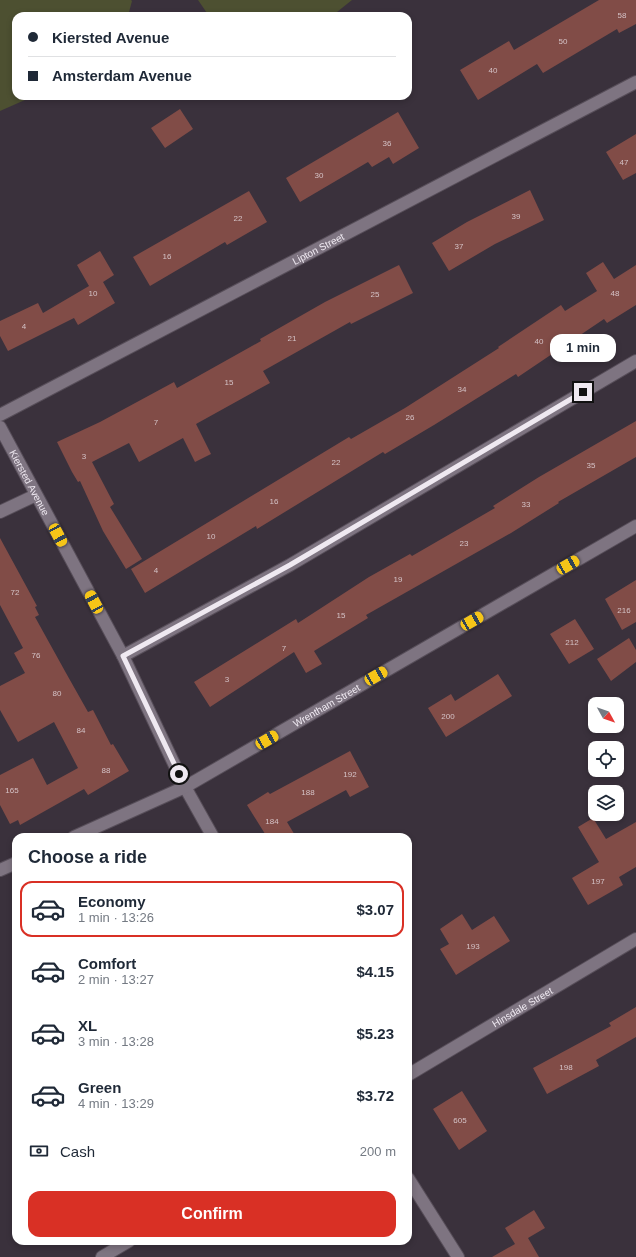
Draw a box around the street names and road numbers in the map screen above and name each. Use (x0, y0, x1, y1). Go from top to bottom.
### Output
street label: Lipton Street (290, 230, 346, 267)
street label: Kiersted Avenue (8, 448, 52, 518)
street label: Wrentham Street (291, 681, 362, 729)
street label: Hinsdale Street (490, 985, 555, 1029)

